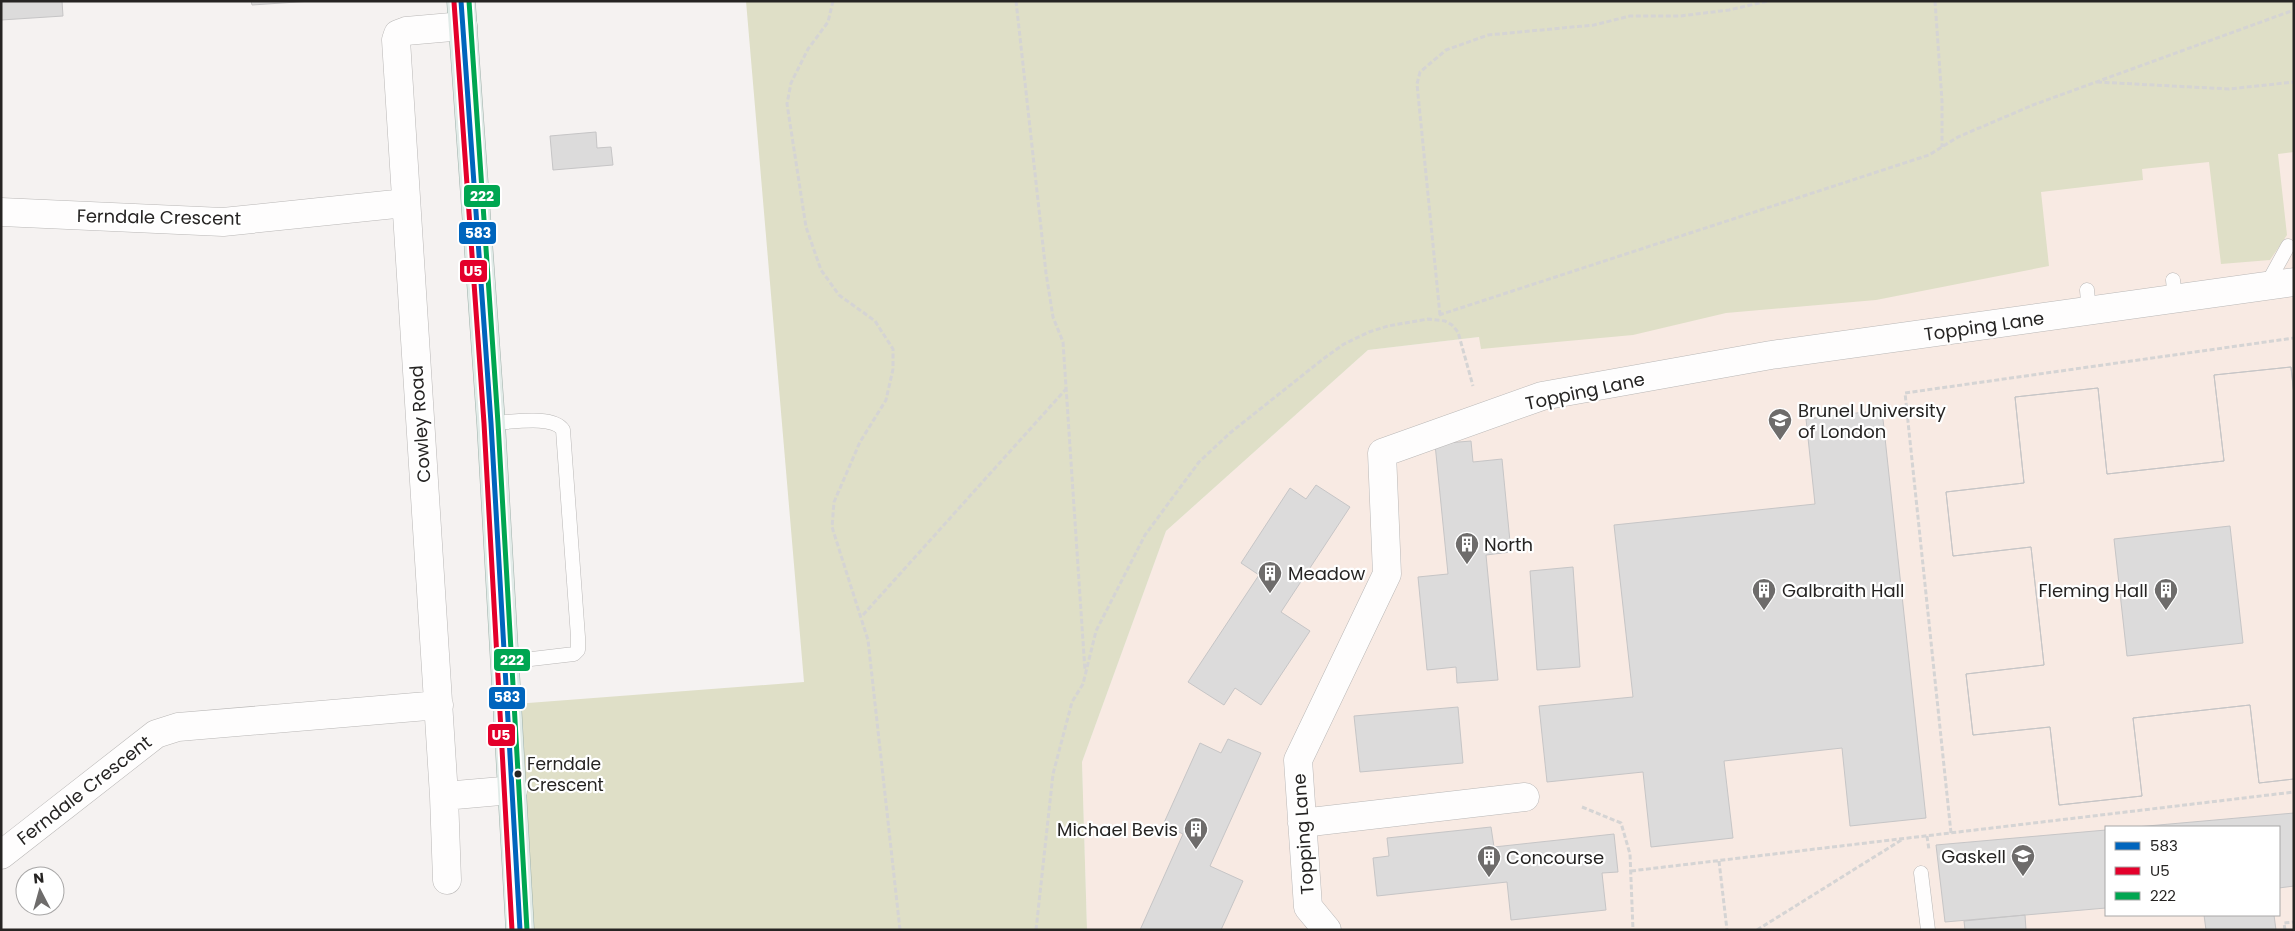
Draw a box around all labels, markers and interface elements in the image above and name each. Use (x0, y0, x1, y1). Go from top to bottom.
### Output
line badge: 222 (463, 184, 501, 208)
text: 222 (470, 186, 494, 206)
street label: Ferndale Crescent (77, 203, 241, 231)
line badge: 583 (458, 221, 497, 245)
text: 583 (465, 223, 491, 243)
line badge: U5 (459, 259, 488, 283)
text: U5 (464, 261, 482, 281)
street label: Topping Lane (1922, 305, 2046, 347)
street label: Cowley Road (403, 365, 437, 483)
street label: Topping Lane (1523, 366, 1647, 416)
place label: Brunel University of London (1798, 398, 1946, 444)
school or university icon: Brunel University of London (1767, 407, 1793, 441)
building icon: North (1454, 531, 1480, 565)
place label: North (1484, 532, 1533, 557)
building icon: Meadow (1257, 560, 1283, 594)
place label: Meadow (1288, 561, 1366, 586)
building icon: Galbraith Hall (1751, 577, 1777, 611)
building icon: Fleming Hall (2153, 577, 2179, 611)
place label: Galbraith Hall (1782, 578, 1904, 603)
place label: Fleming Hall (2038, 578, 2148, 603)
line badge: 222 (493, 648, 531, 672)
text: 222 (500, 650, 524, 670)
line badge: 583 (488, 686, 526, 710)
text: 583 (494, 687, 520, 707)
line badge: U5 (487, 723, 516, 747)
text: U5 (492, 725, 510, 745)
street label: Ferndale Crescent (11, 730, 157, 850)
place label: Ferndale Crescent (527, 752, 604, 797)
marker: Ferndale Crescent (513, 769, 523, 779)
street label: Topping Lane (1286, 773, 1320, 895)
building icon: Michael Bevis (1183, 816, 1209, 850)
place label: Michael Bevis (1057, 817, 1178, 842)
legend (2105, 826, 2280, 916)
text: 583 (2150, 835, 2178, 856)
school or university icon: Gaskell (2010, 843, 2036, 877)
building icon: Concourse (1476, 844, 1502, 878)
place label: Gaskell (1941, 844, 2006, 869)
place label: Concourse (1506, 845, 1604, 870)
text: U5 (2150, 860, 2170, 881)
north arrow (15, 866, 65, 916)
text: N (32, 868, 45, 889)
text: 222 (2150, 885, 2176, 906)

